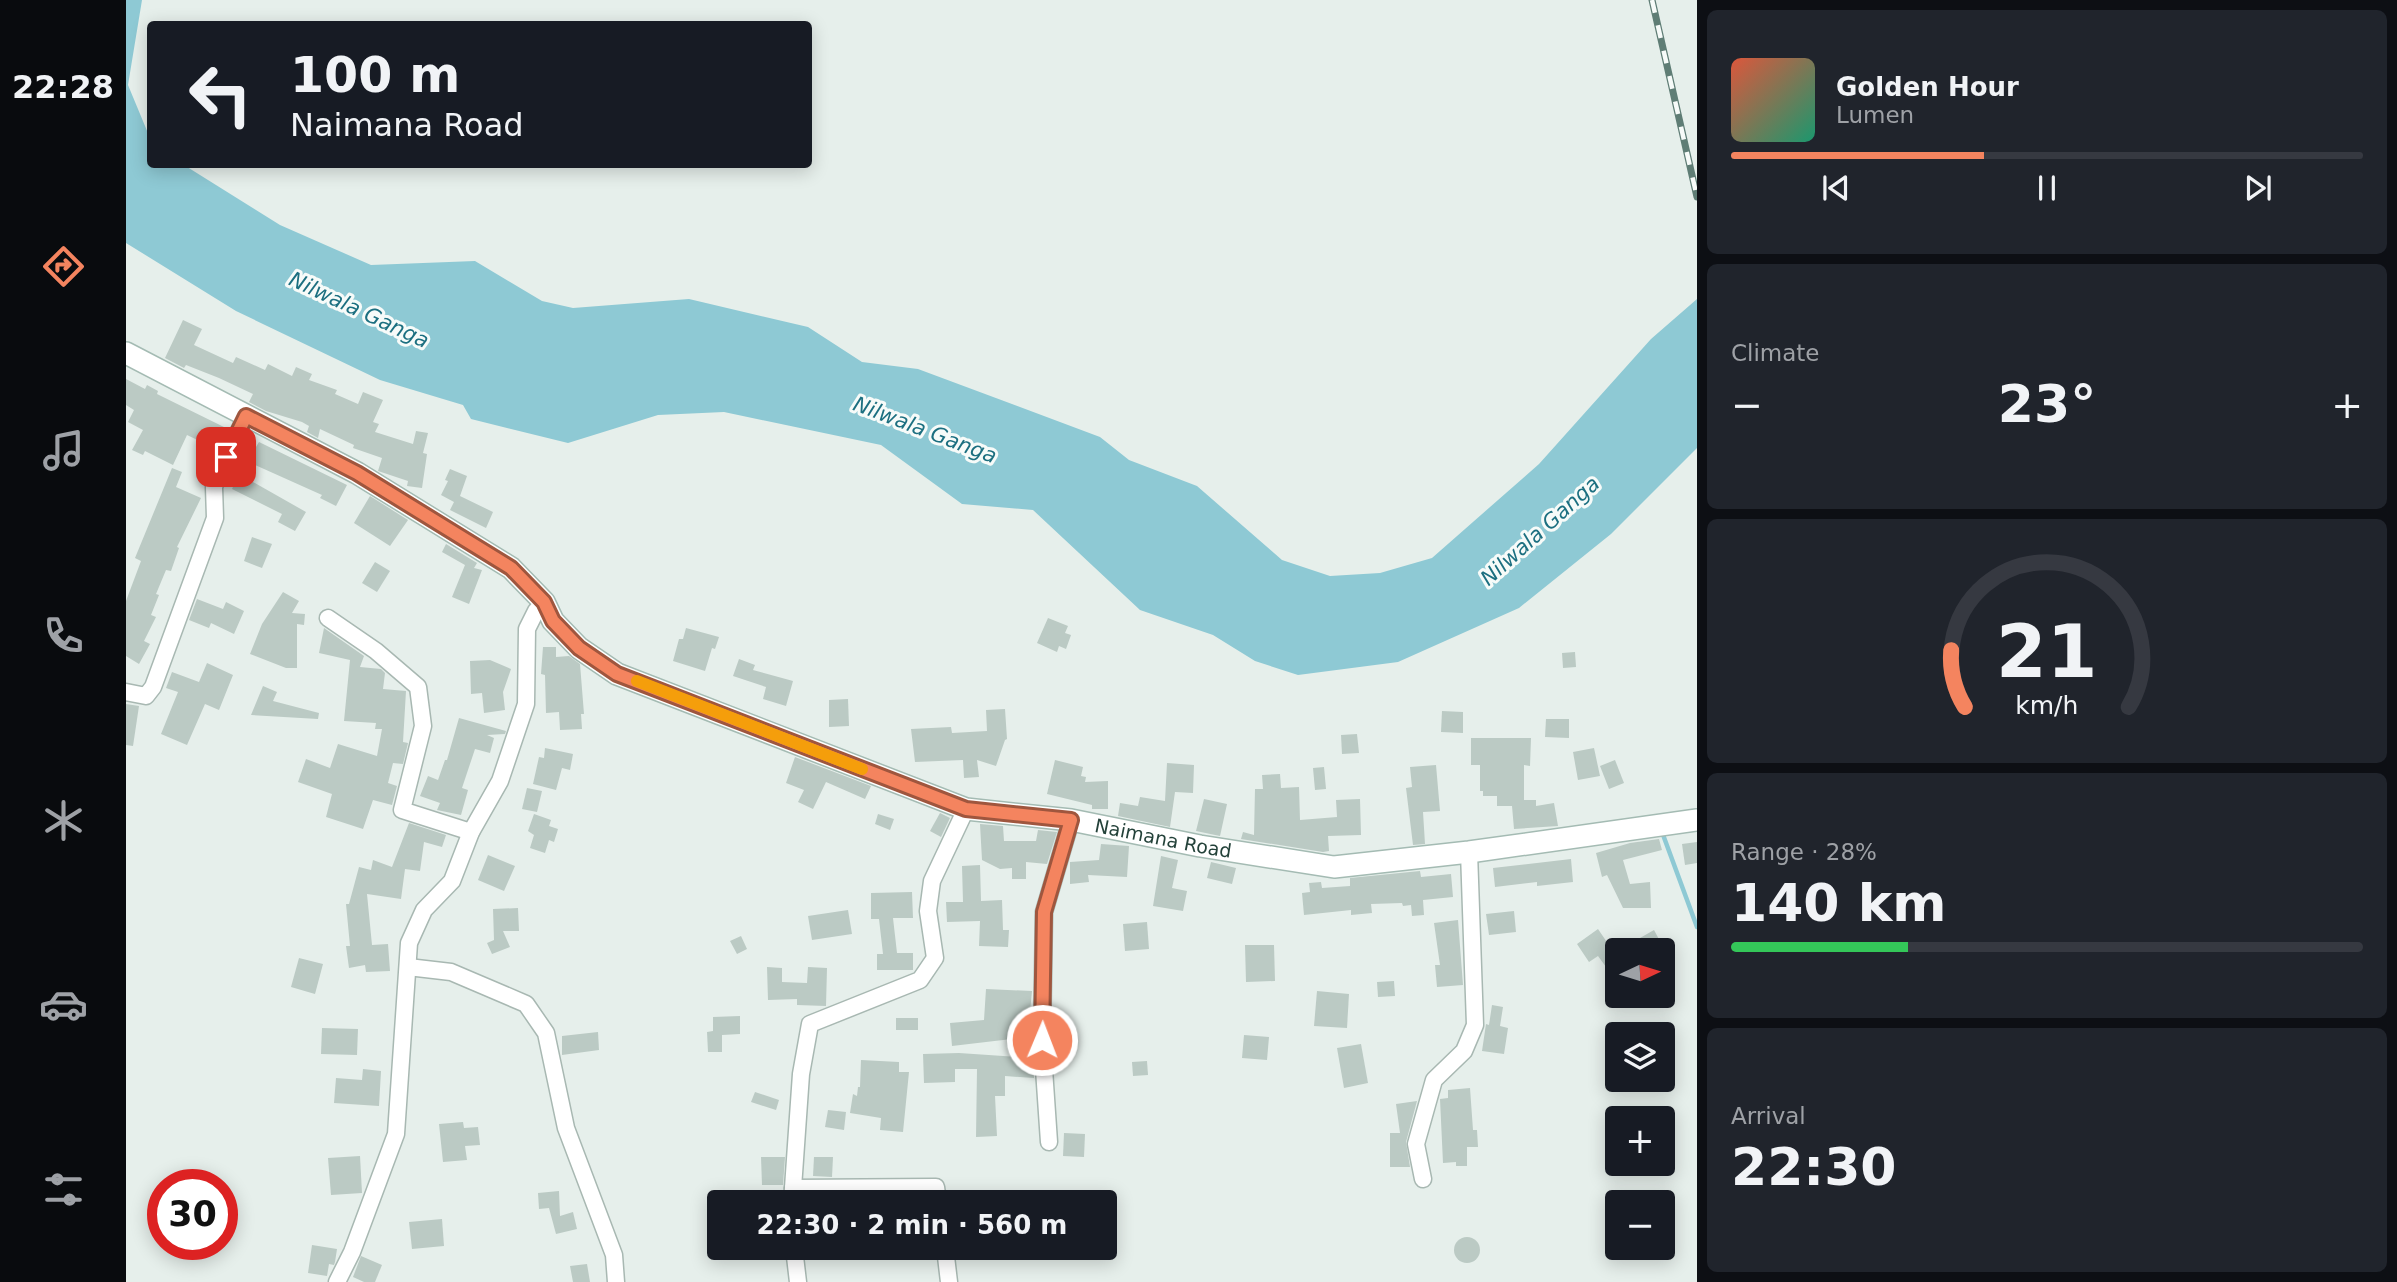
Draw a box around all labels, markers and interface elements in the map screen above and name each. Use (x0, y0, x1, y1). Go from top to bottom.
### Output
text: 100 m (290, 47, 460, 104)
icon: left (175, 49, 266, 140)
text: 22:28 (12, 68, 114, 106)
text: Golden Hour (1836, 72, 2019, 102)
text: Lumen (1836, 102, 1914, 128)
text: Naimana Road (290, 106, 524, 144)
icon: previous (1817, 169, 1855, 207)
icon: pause (2028, 169, 2066, 207)
icon: next (2239, 169, 2277, 207)
icon: directions (39, 242, 88, 291)
water label: Nilwala Ganga (285, 267, 433, 353)
text: Climate (1731, 340, 1820, 366)
text: 23° (1998, 374, 2096, 434)
text: − (1731, 383, 1763, 427)
text: + (2331, 383, 2363, 427)
water label: Nilwala Ganga (850, 392, 1000, 468)
icon: music (39, 426, 88, 475)
pin (196, 427, 256, 487)
icon: arrive (207, 438, 245, 476)
water label: Nilwala Ganga (1476, 471, 1604, 591)
text: 21 (1996, 609, 2098, 694)
icon: phone (39, 611, 88, 660)
text: km/h (2015, 691, 2079, 720)
icon: climate (39, 796, 88, 845)
street label: Naimana Road (1093, 814, 1233, 862)
text: Range · 28% (1731, 839, 1877, 865)
text: 140 km (1731, 873, 1946, 933)
north arrow (1605, 938, 1675, 1008)
map controls (1605, 938, 1675, 1260)
icon: car (39, 980, 88, 1029)
position arrow (1005, 1003, 1079, 1077)
button: layers (1605, 1022, 1675, 1092)
text: Arrival (1731, 1103, 1806, 1129)
button: + (1605, 1106, 1675, 1176)
text: 22:30 (1731, 1137, 1897, 1197)
icon: filters (39, 1165, 88, 1214)
speed limit sign: 30 (147, 1169, 238, 1260)
button: − (1605, 1190, 1675, 1260)
text: 22:30 · 2 min · 560 m (757, 1210, 1067, 1240)

